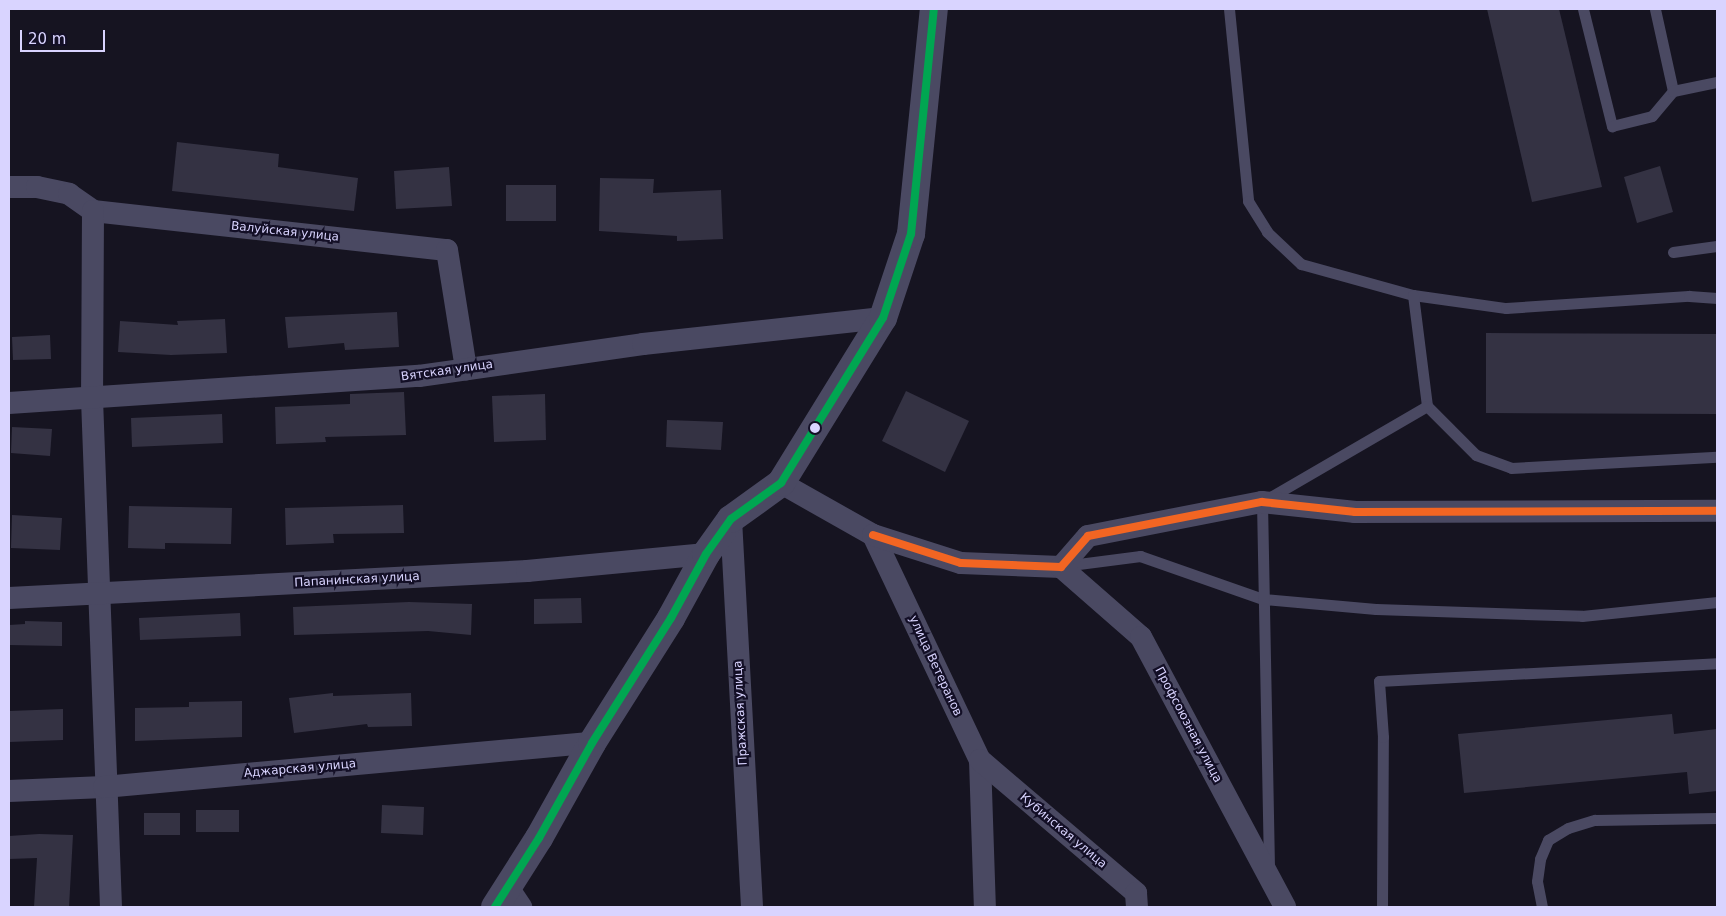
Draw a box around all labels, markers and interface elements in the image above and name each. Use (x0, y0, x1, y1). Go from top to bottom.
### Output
scale bar (22, 20, 108, 52)
text: 20 m (28, 30, 66, 48)
street label: Валуйская улица (230, 219, 340, 245)
street label: Вятская улица (400, 357, 494, 385)
unlabelled marker (810, 423, 820, 433)
street label: Папанинская улица (294, 570, 420, 590)
street label: улица Ветеранов (905, 614, 965, 718)
street label: Пражская улица (731, 660, 751, 766)
street label: Профсоюзная улица (1151, 665, 1225, 785)
street label: Аджарская улица (243, 757, 357, 781)
street label: Кубинская улица (1017, 790, 1109, 872)

